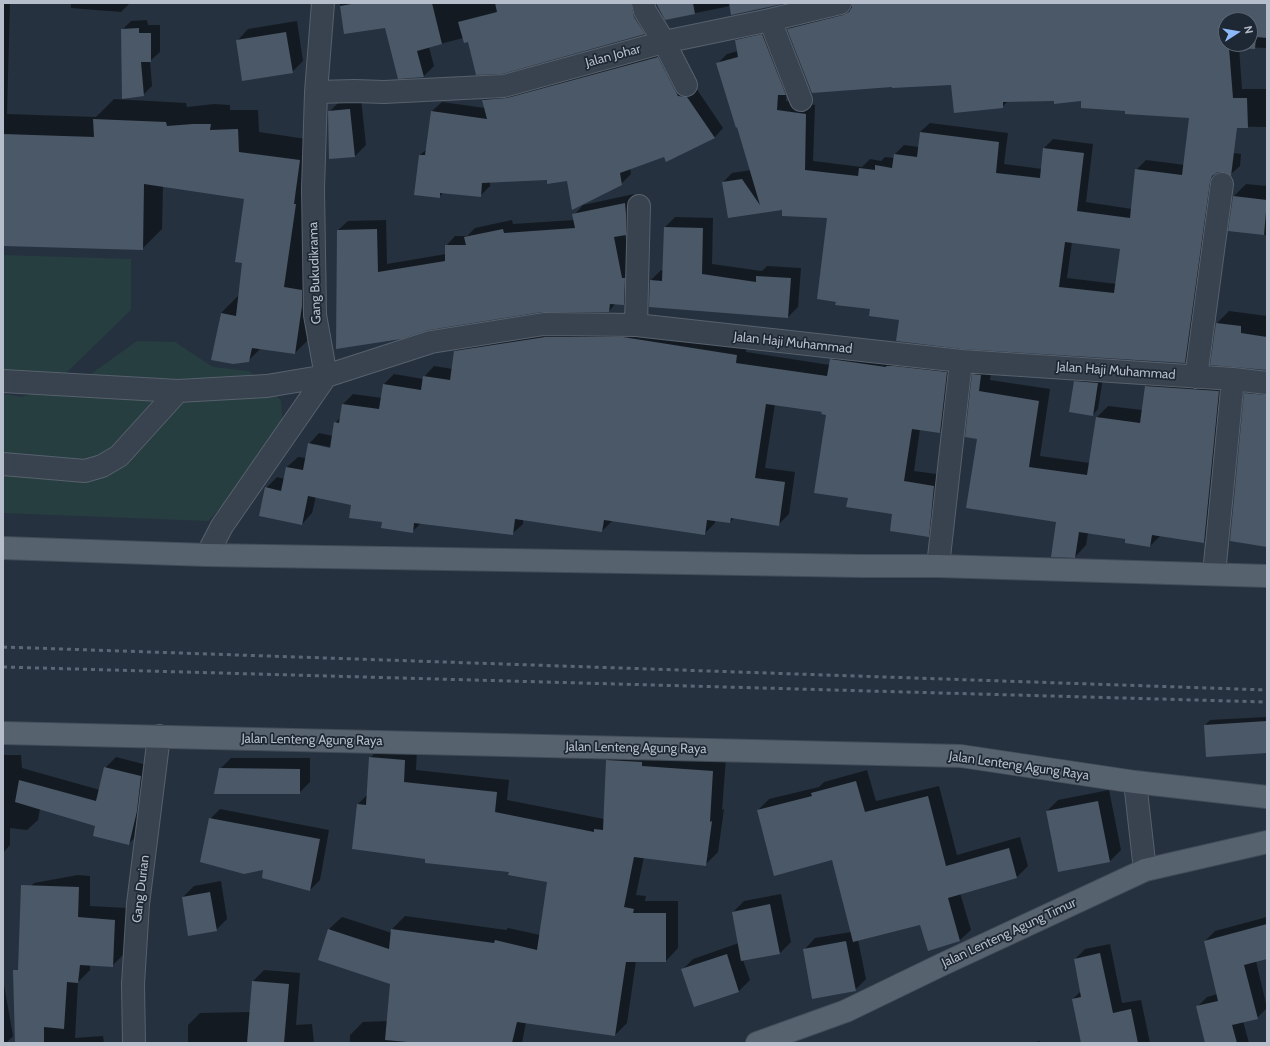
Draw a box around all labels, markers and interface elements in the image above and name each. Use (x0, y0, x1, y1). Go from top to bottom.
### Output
north arrow (1218, 12, 1258, 52)
text: N (1241, 24, 1256, 35)
street label: Jalan Johar (584, 41, 642, 71)
street label: Gang Bukudikrama (305, 222, 325, 324)
street label: Jalan Haji Muhammad (733, 329, 853, 357)
street label: Jalan Haji Muhammad (1056, 359, 1176, 383)
street label: Jalan Lenteng Agung Raya (241, 731, 383, 749)
street label: Jalan Lenteng Agung Raya (565, 739, 707, 757)
street label: Jalan Lenteng Agung Raya (948, 748, 1090, 784)
street label: Gang Durian (129, 854, 153, 924)
street label: Jalan Lenteng Agung Timur (939, 895, 1079, 971)

